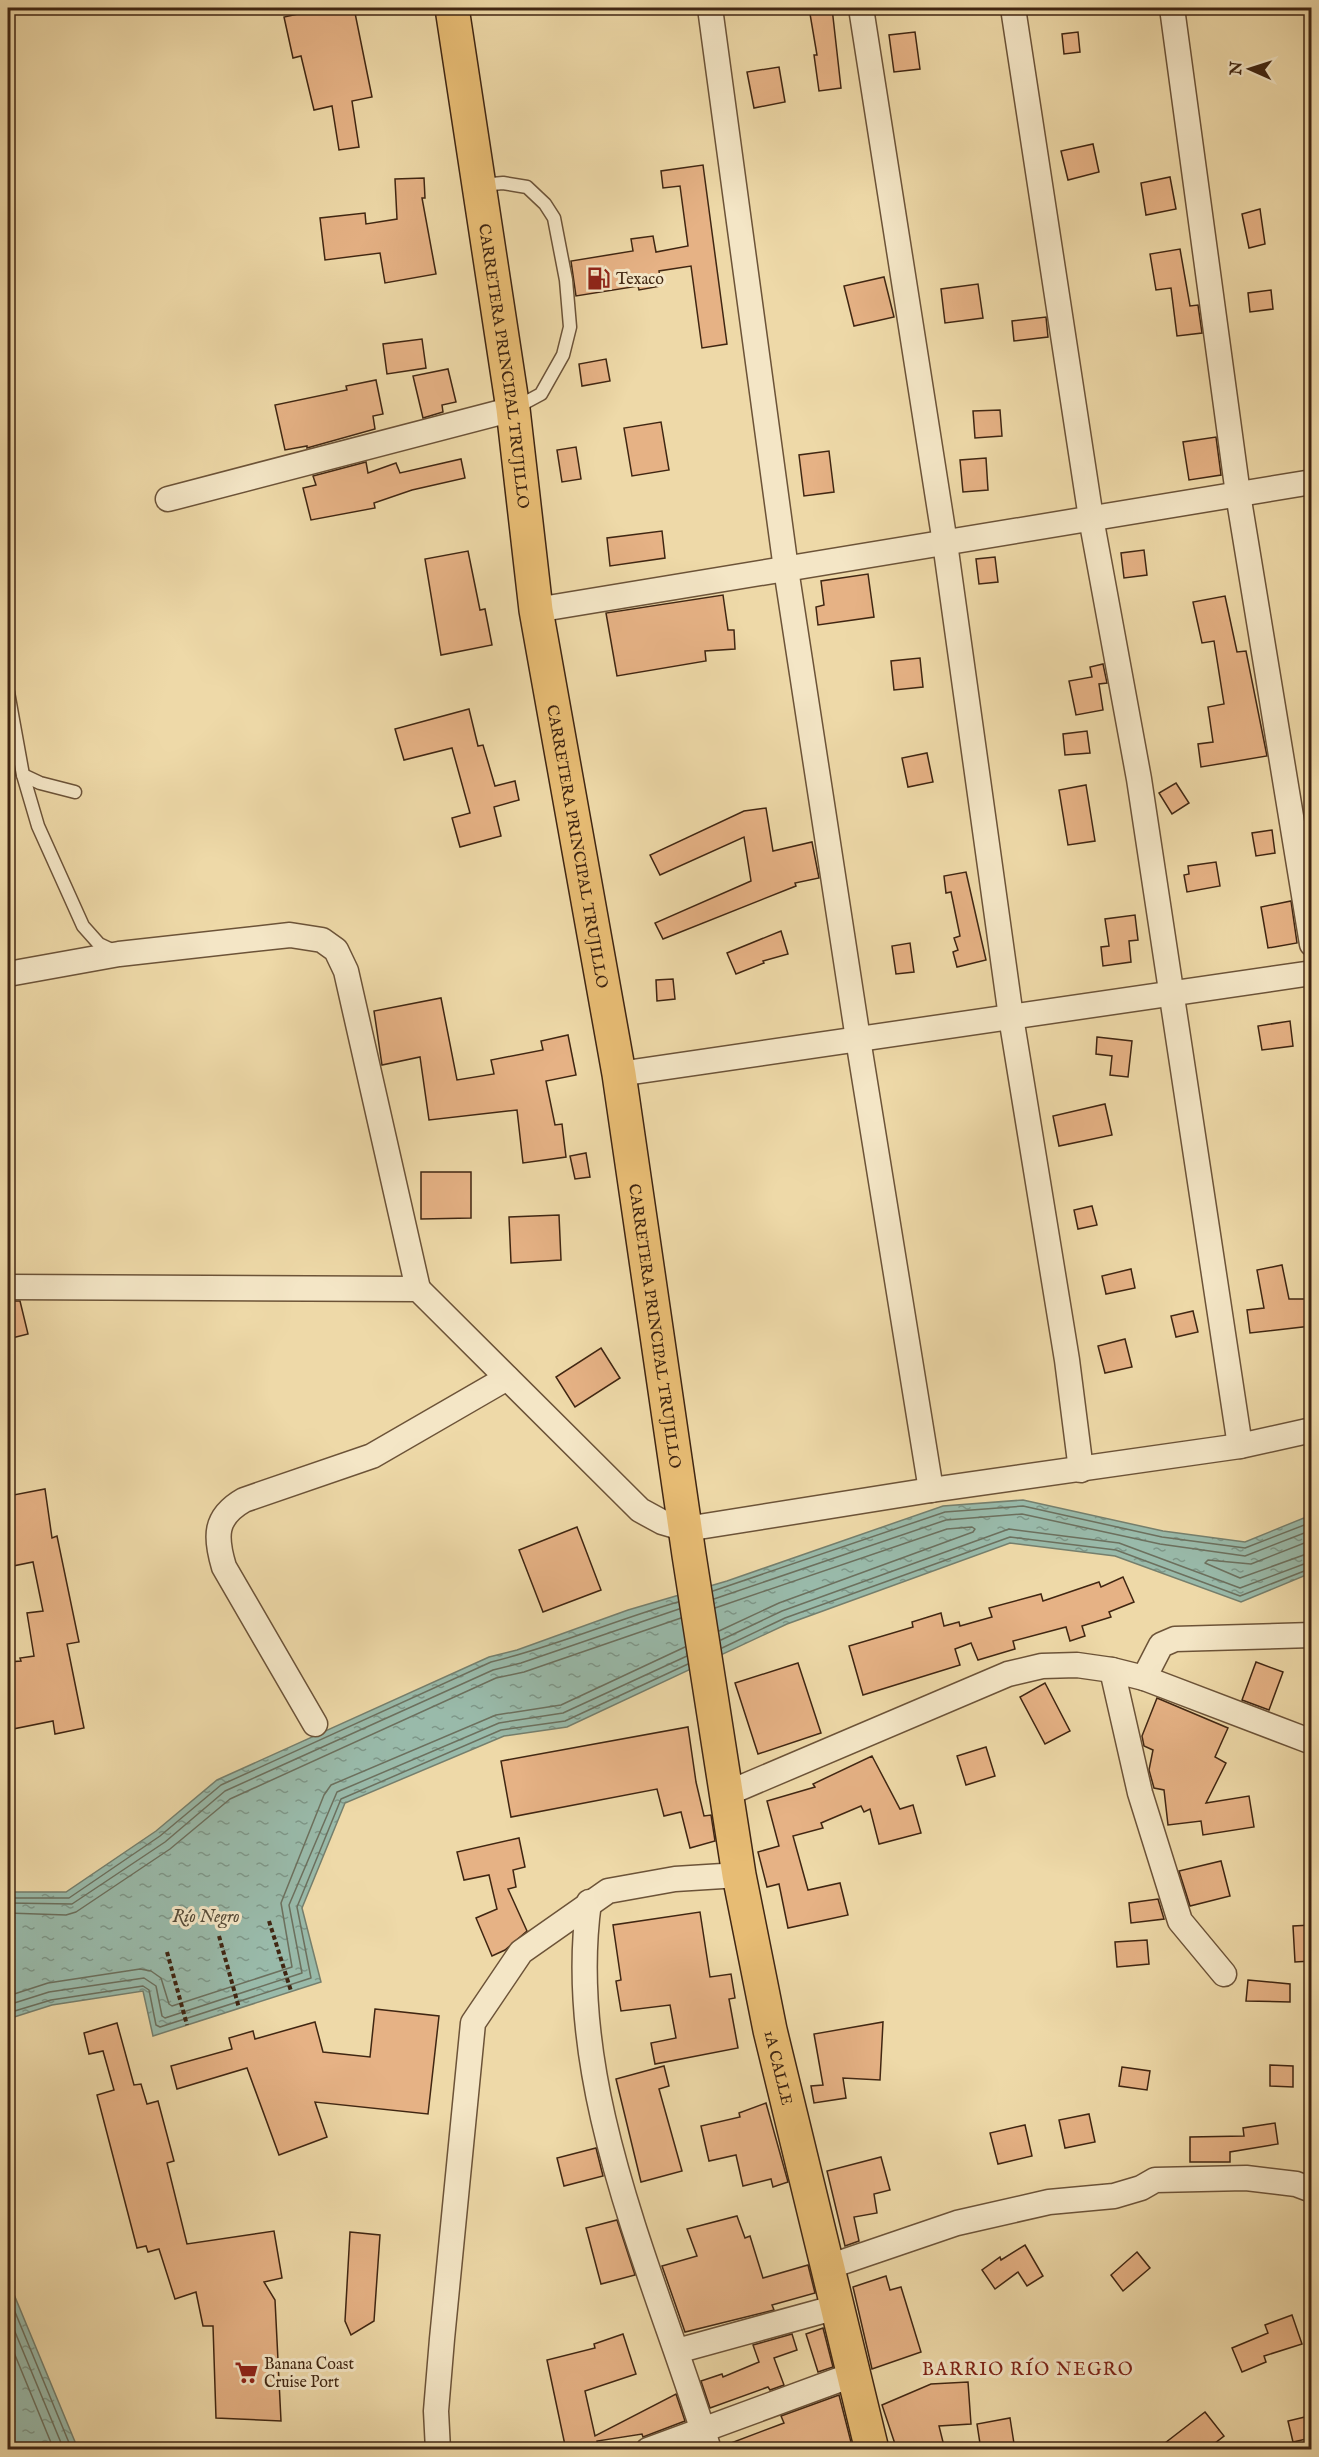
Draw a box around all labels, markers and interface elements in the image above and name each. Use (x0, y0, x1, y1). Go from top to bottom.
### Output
north arrow (1220, 39, 1280, 99)
text: N (1227, 61, 1247, 77)
street label: CARRETERA PRINCIPAL TRUJILLO (473, 223, 532, 510)
fuel station icon: Texaco (585, 265, 611, 291)
place label: Texaco (616, 270, 664, 290)
street label: CARRETERA PRINCIPAL TRUJILLO (541, 703, 611, 990)
street label: CARRETERA PRINCIPAL TRUJILLO (623, 1183, 684, 1470)
water label: Río Negro (172, 1906, 240, 1929)
street label: 1A CALLE (758, 2029, 796, 2108)
place label: Banana Coast Cruise Port (264, 2355, 354, 2393)
district label: BARRIO RÍO NEGRO (922, 2357, 1134, 2382)
supermarket icon: Banana Coast Cruise Port (233, 2359, 259, 2385)

